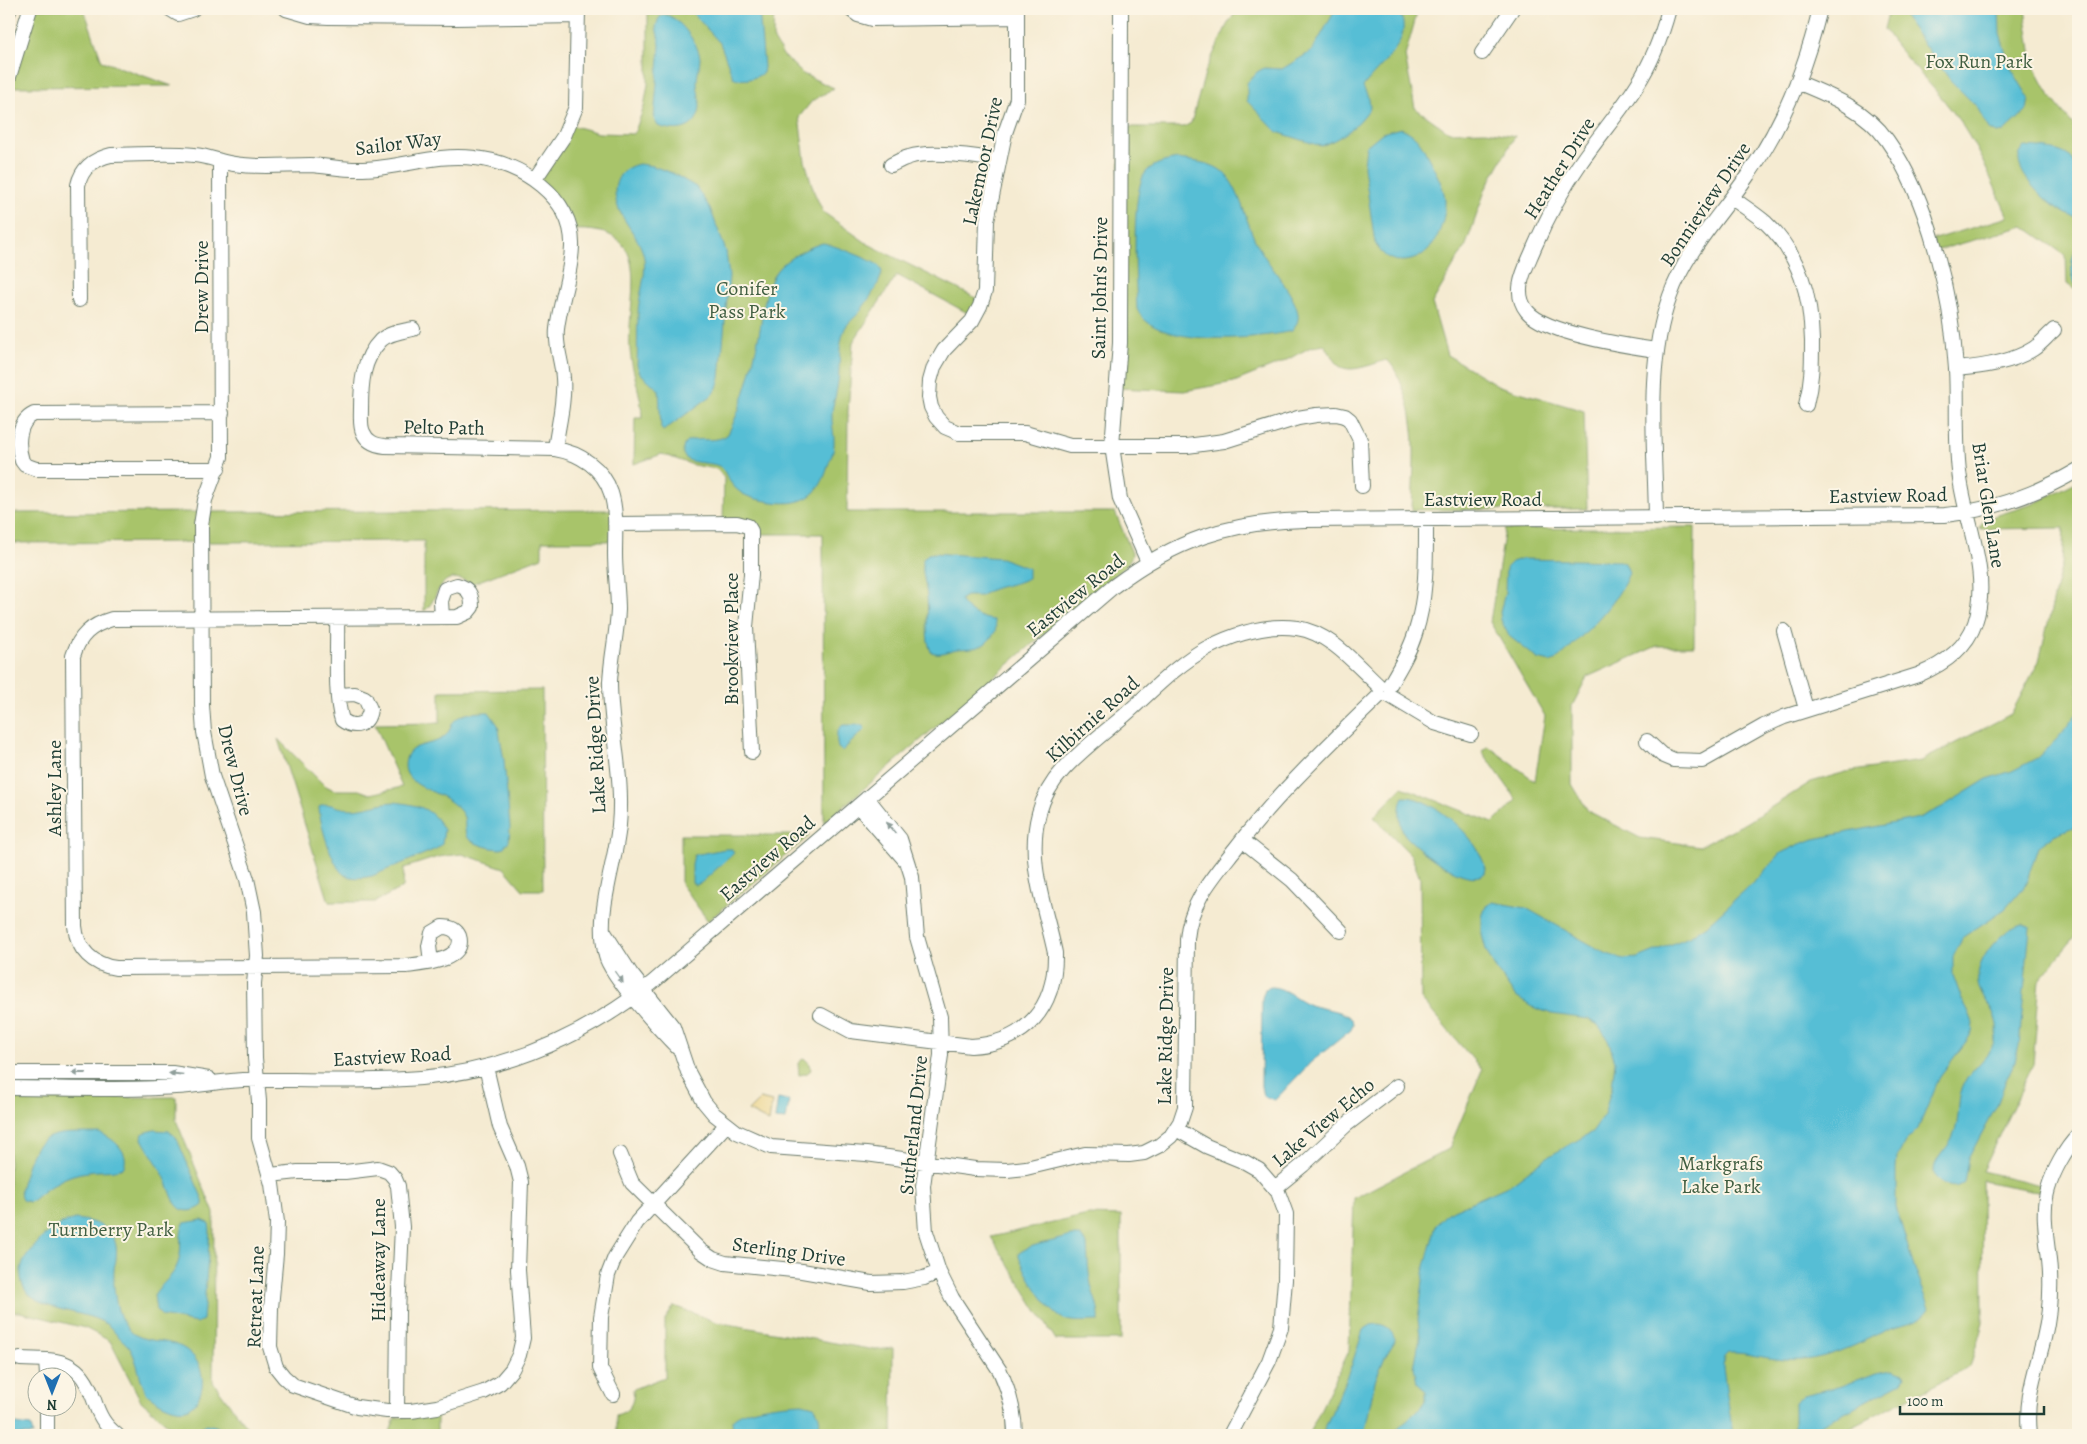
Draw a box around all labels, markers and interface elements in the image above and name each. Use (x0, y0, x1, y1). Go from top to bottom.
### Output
park label: Fox Run Park (1925, 48, 2033, 75)
street label: Lakemoor Drive (956, 94, 1009, 228)
street label: Heather Drive (1517, 112, 1602, 224)
street label: Sailor Way (353, 125, 444, 162)
street label: Bonnieview Drive (1654, 137, 1757, 272)
street label: Saint John's Drive (1085, 216, 1114, 360)
street label: Drew Drive (188, 240, 215, 334)
park label: Conifer Pass Park (708, 275, 786, 325)
street label: Pelto Path (403, 413, 485, 442)
street label: Briar Glen Lane (1965, 440, 2012, 570)
street label: Eastview Road (1828, 481, 1948, 510)
street label: Eastview Road (1424, 486, 1543, 513)
street label: Eastview Road (1021, 547, 1130, 643)
street label: Brookview Place (718, 572, 745, 705)
street label: Kilbirnie Road (1040, 670, 1145, 769)
street label: Lake Ridge Drive (578, 675, 613, 815)
street label: Drew Drive (211, 722, 260, 819)
street label: Ashley Lane (41, 740, 68, 837)
street label: Eastview Road (714, 809, 821, 907)
one-way arrow (886, 822, 897, 835)
street label: Lake Ridge Drive (1151, 967, 1180, 1105)
one-way arrow (614, 970, 624, 984)
street label: Eastview Road (332, 1040, 452, 1073)
street label: Sutherland Drive (893, 1054, 934, 1196)
one-way arrow (71, 1069, 87, 1077)
one-way arrow (168, 1070, 184, 1078)
street label: Lake View Echo (1266, 1071, 1380, 1173)
park label: Markgrafs Lake Park (1679, 1150, 1763, 1200)
street label: Hideaway Lane (365, 1198, 392, 1322)
park label: Turnberry Park (49, 1216, 174, 1243)
street label: Sterling Drive (731, 1230, 847, 1273)
street label: Retreat Lane (240, 1245, 271, 1349)
north arrow (28, 1366, 78, 1416)
scale bar (1900, 1384, 2043, 1416)
text: 100 m (1907, 1391, 1944, 1411)
text: N (47, 1395, 57, 1414)

